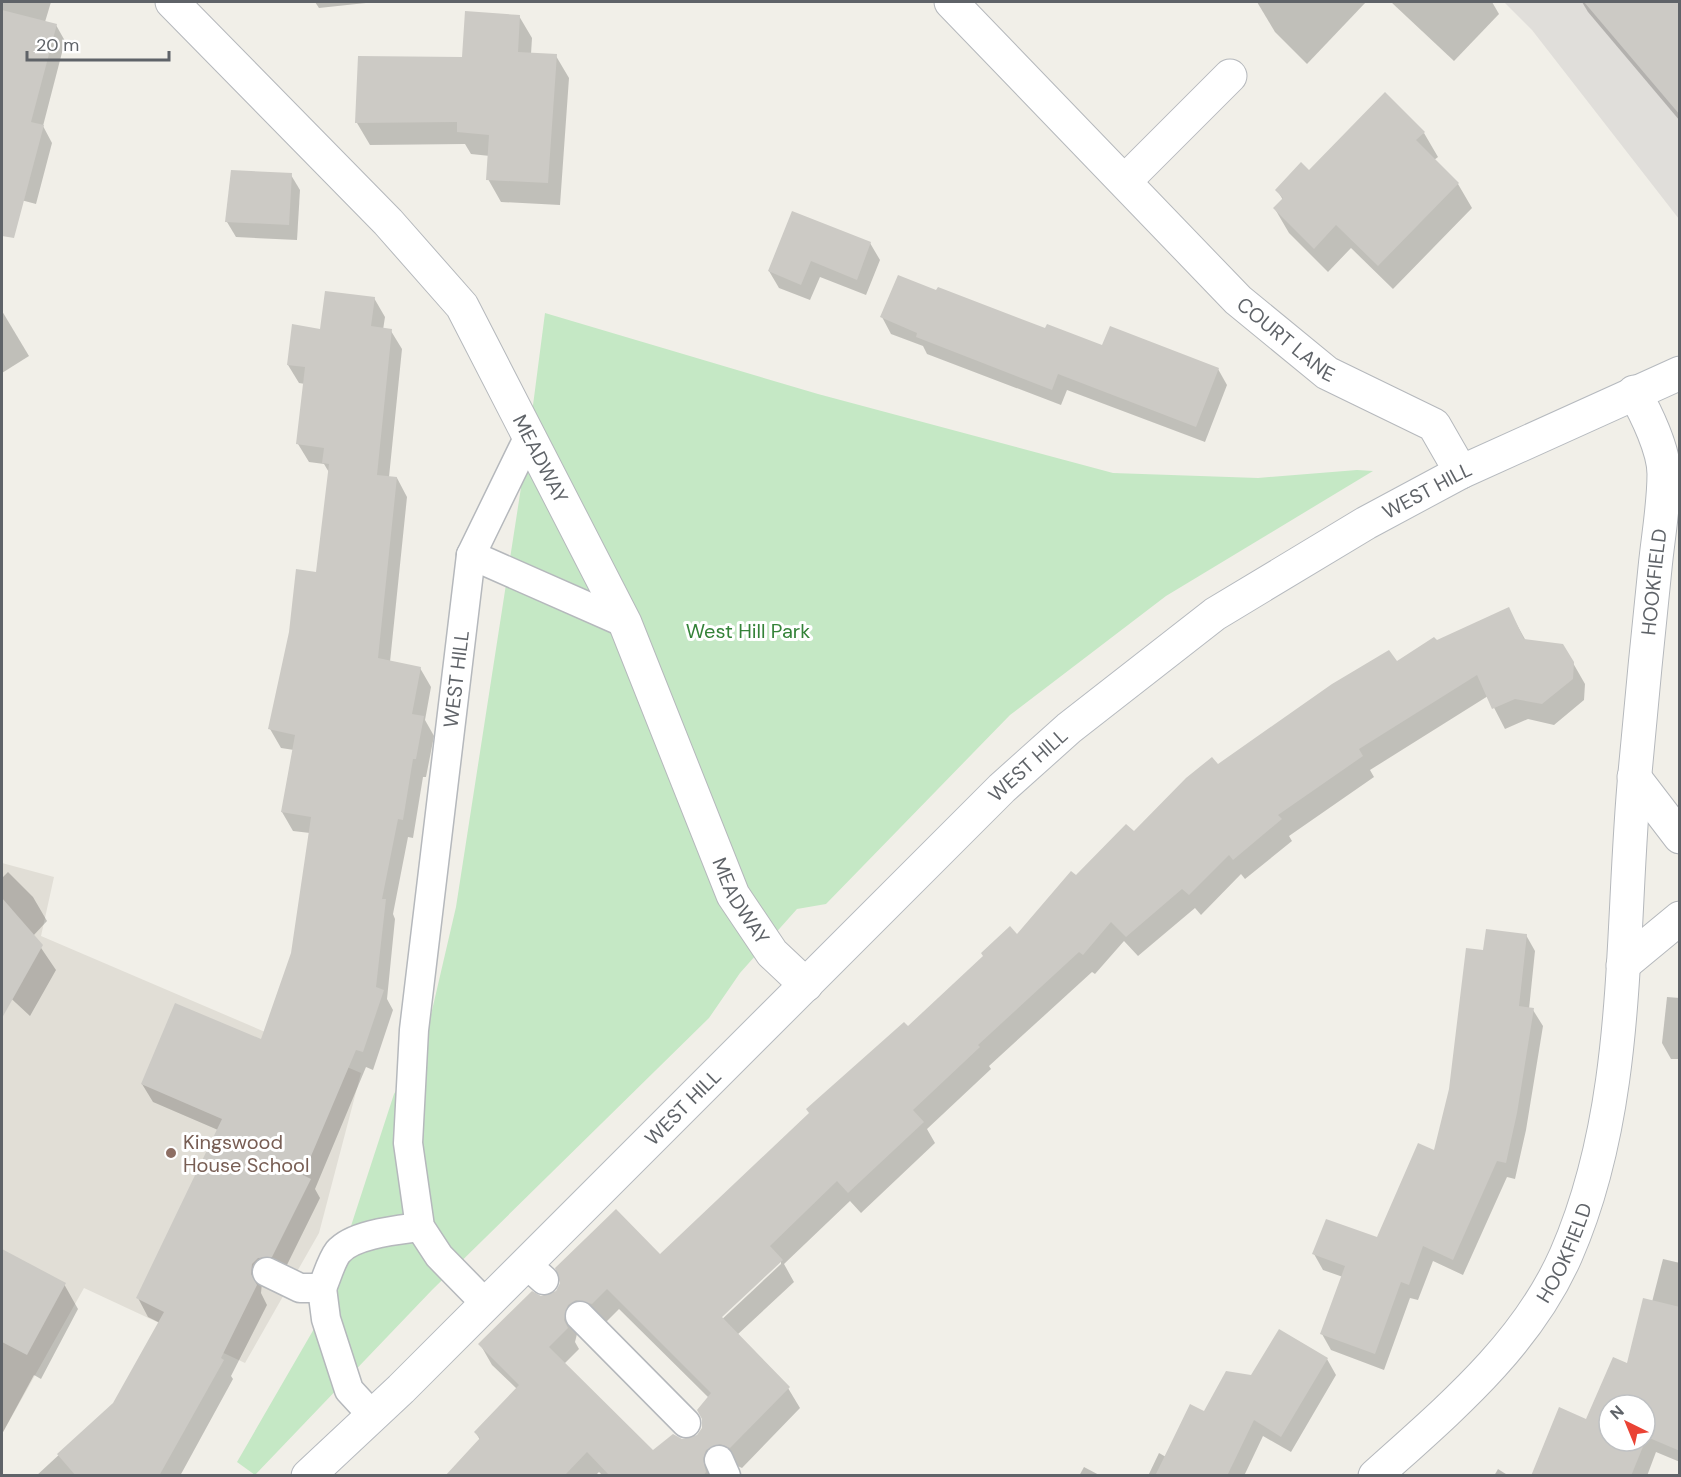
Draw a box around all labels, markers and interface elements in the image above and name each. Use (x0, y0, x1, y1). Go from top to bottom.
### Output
scale bar (27, 24, 170, 62)
text: 20 m (36, 33, 79, 57)
street label: COURT LANE (1231, 291, 1339, 388)
street label: MEADWAY (507, 410, 574, 508)
street label: WEST HILL (1378, 456, 1476, 525)
street label: HOOKFIELD (1635, 527, 1673, 637)
park label: West Hill Park (686, 618, 810, 644)
street label: WEST HILL (437, 629, 475, 729)
street label: WEST HILL (983, 722, 1073, 807)
street label: MEADWAY (706, 854, 776, 950)
street label: WEST HILL (639, 1063, 727, 1151)
place label: Kingswood House School (183, 1129, 309, 1178)
marker: Kingswood House School (164, 1146, 178, 1160)
street label: HOOKFIELD (1530, 1199, 1598, 1308)
north arrow (1597, 1393, 1657, 1453)
text: N (1606, 1401, 1629, 1424)

